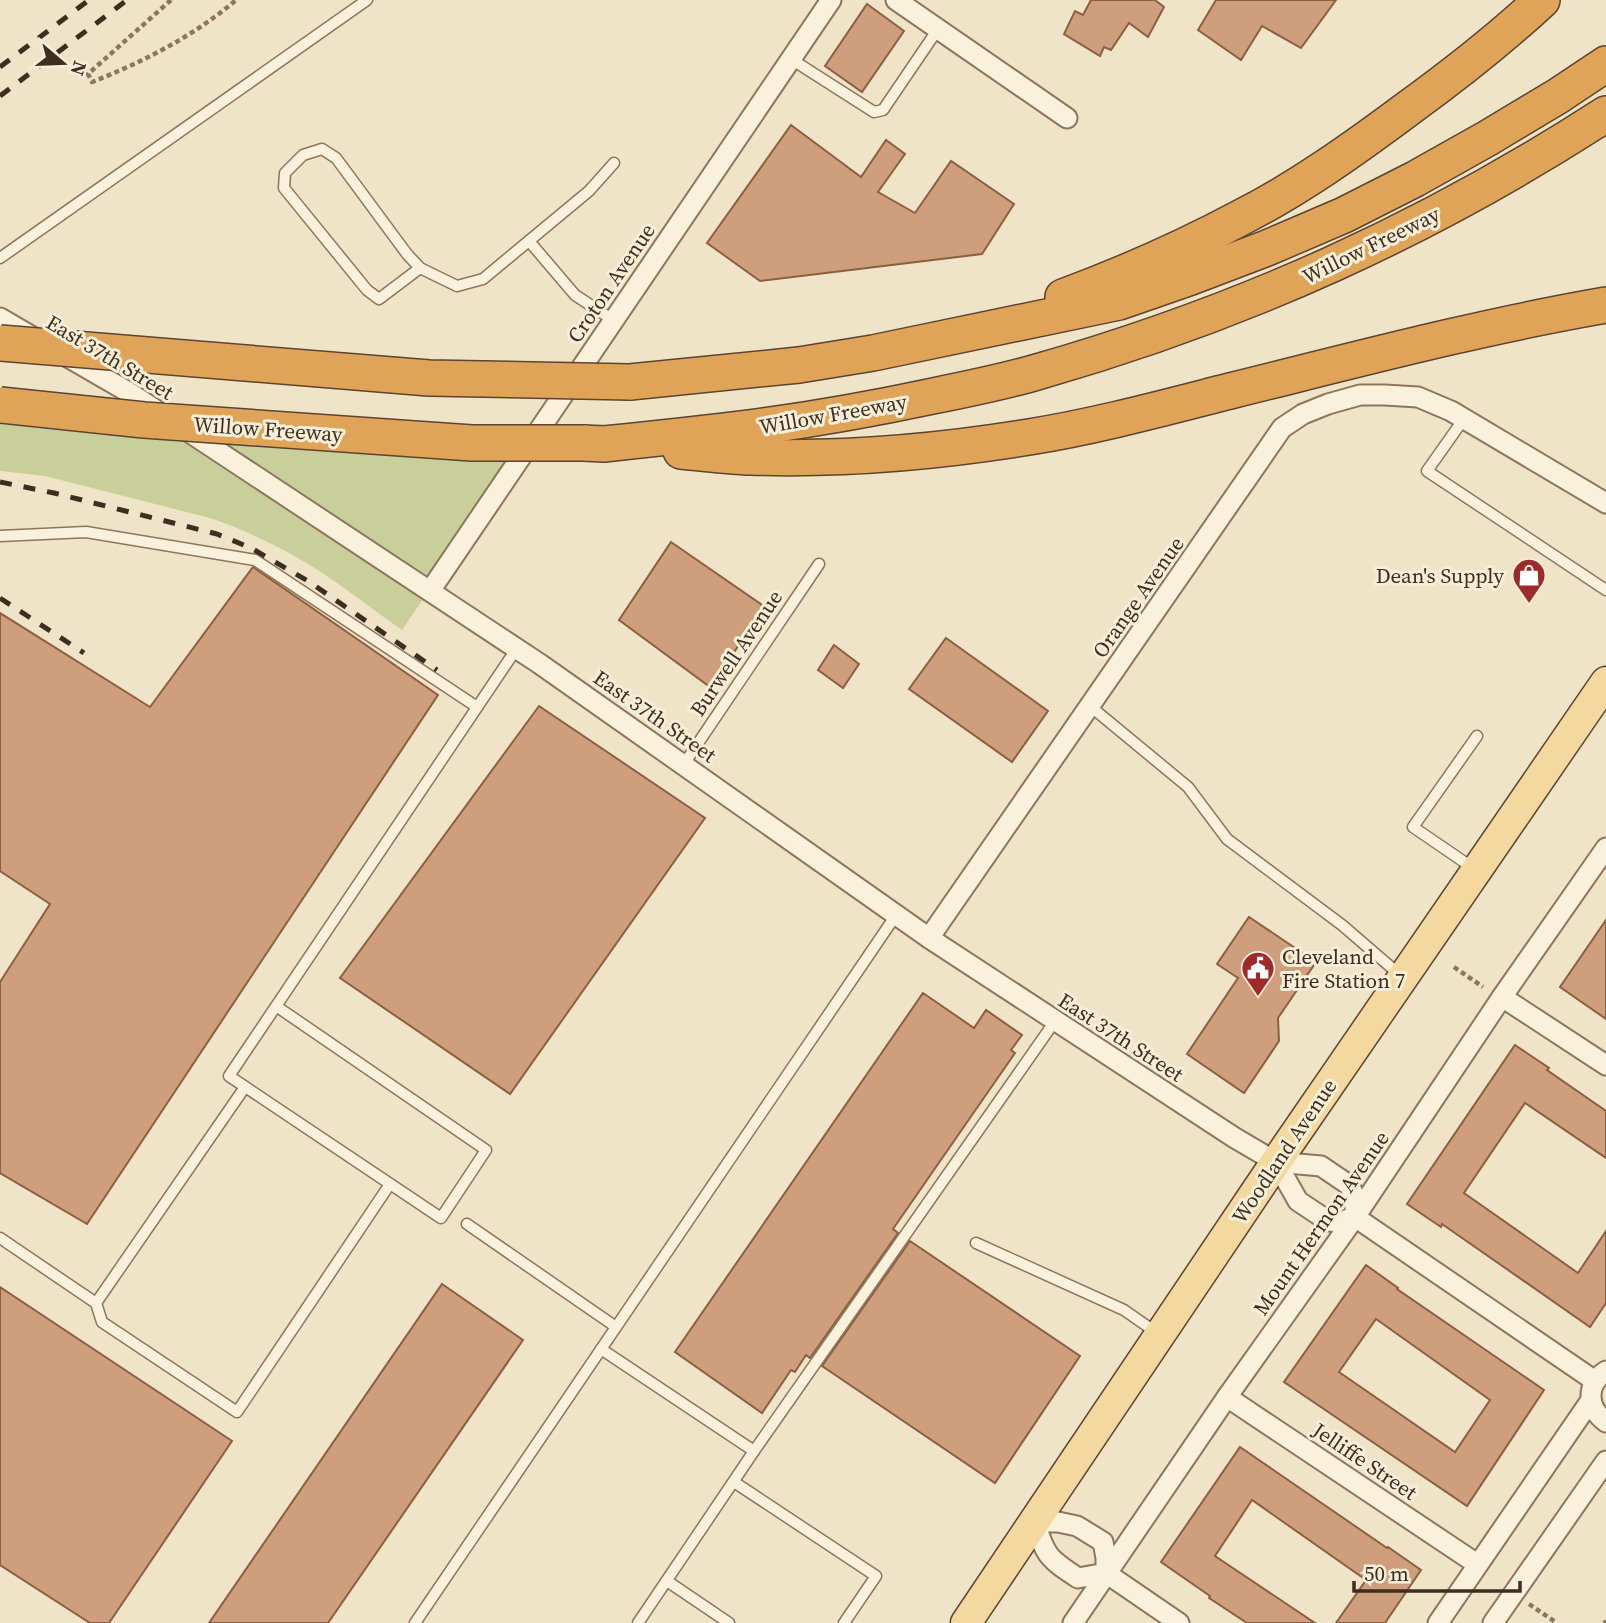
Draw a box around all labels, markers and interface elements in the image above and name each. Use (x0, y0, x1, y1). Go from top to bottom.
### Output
north arrow (28, 28, 98, 98)
text: N (64, 58, 94, 79)
street label: Willow Freeway (1297, 199, 1445, 291)
street label: Croton Avenue (560, 218, 662, 348)
street label: East 37th Street (41, 308, 179, 407)
street label: Willow Freeway (757, 387, 909, 441)
street label: Willow Freeway (192, 409, 344, 449)
street label: Orange Avenue (1085, 531, 1191, 663)
shop icon: Dean's Supply (1510, 556, 1548, 605)
place label: Dean's Supply (1376, 561, 1504, 590)
street label: Burwell Avenue (683, 584, 789, 722)
street label: East 37th Street (588, 663, 722, 769)
place label: Cleveland Fire Station 7 (1282, 942, 1405, 995)
public building icon: Cleveland Fire Station 7 (1239, 949, 1277, 998)
street label: East 37th Street (1053, 986, 1189, 1088)
street label: Woodland Avenue (1225, 1073, 1343, 1229)
street label: Mount Hermon Avenue (1246, 1125, 1396, 1321)
street label: Jelliffe Street (1306, 1415, 1423, 1507)
scale bar (1354, 1550, 1520, 1594)
text: 50 m (1364, 1559, 1409, 1588)

